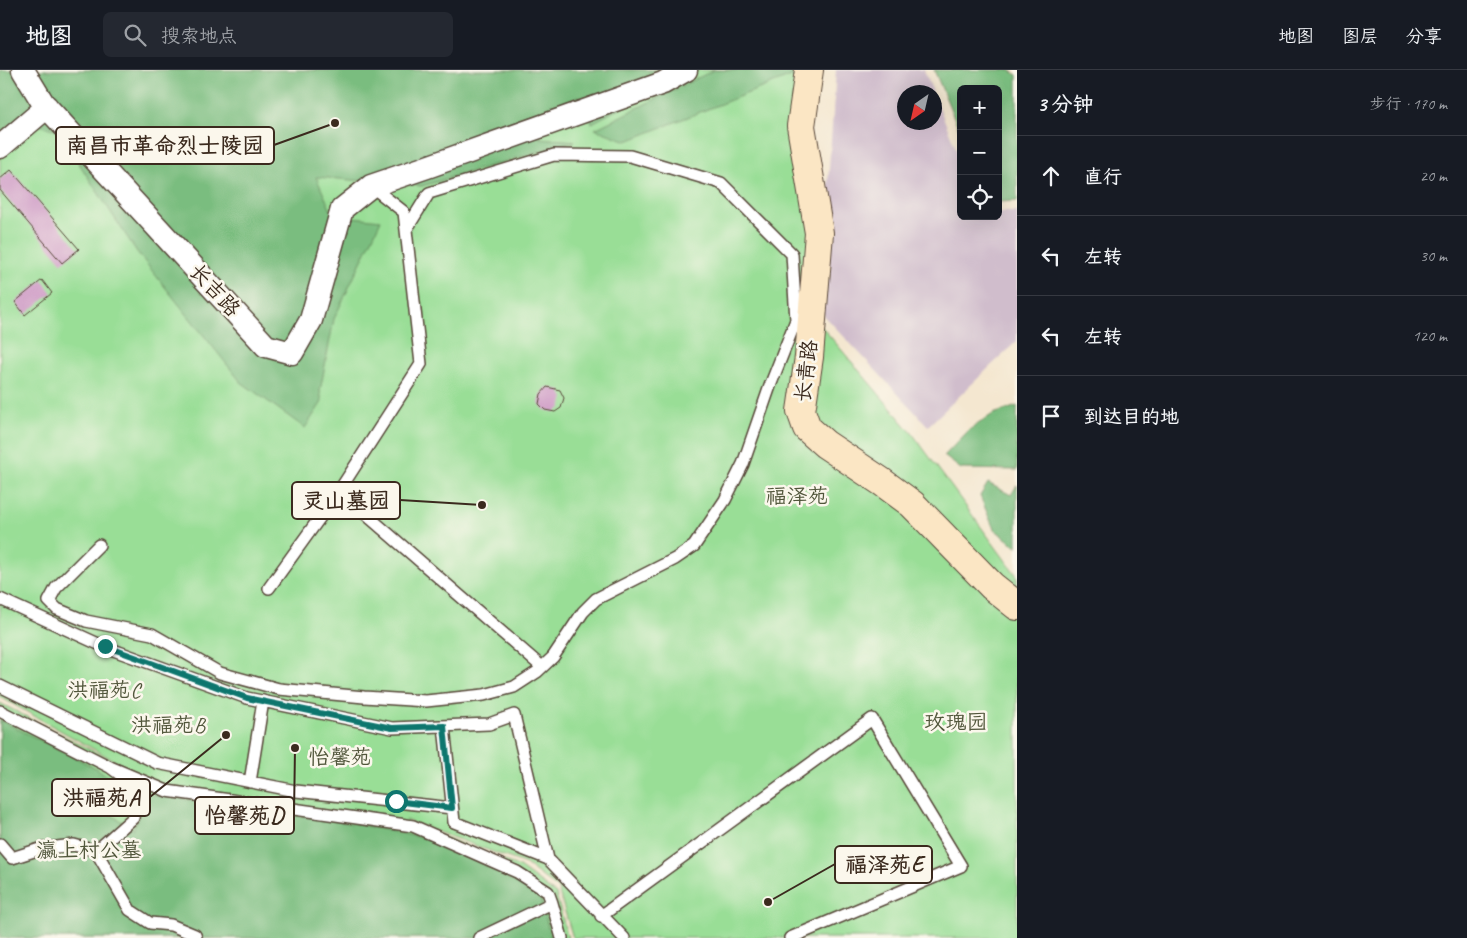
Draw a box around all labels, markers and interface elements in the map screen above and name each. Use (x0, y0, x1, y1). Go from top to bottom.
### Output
search box (103, 12, 453, 57)
text: 地图 (25, 21, 73, 51)
icon: search (121, 21, 149, 49)
text: 搜索地点 (161, 24, 237, 48)
text: 地图 (1278, 25, 1314, 47)
text: 图层 (1342, 25, 1378, 47)
text: 分享 (1406, 25, 1442, 47)
north arrow (897, 85, 942, 130)
map controls (957, 85, 1002, 220)
button: + (957, 85, 1002, 130)
text: 3 分钟 (1037, 91, 1094, 117)
text: 步行 · 170 m (1370, 94, 1447, 114)
callout: 南昌市革命烈士陵园 (56, 127, 274, 164)
button: − (957, 130, 1002, 175)
text: 南昌市革命烈士陵园 (66, 132, 264, 160)
icon: ahead (1037, 162, 1065, 190)
text: 直行 (1084, 165, 1122, 189)
text: 20 m (1420, 166, 1447, 186)
button: locate (957, 175, 1002, 220)
icon: left (1037, 242, 1065, 270)
text: 左转 (1084, 245, 1122, 269)
text: 30 m (1420, 246, 1447, 266)
street label: 长吉路 (184, 258, 246, 322)
icon: left (1037, 322, 1065, 350)
text: 左转 (1084, 325, 1122, 349)
text: 120 m (1413, 326, 1447, 346)
street label: 长青路 (789, 338, 823, 404)
icon: arrive (1037, 402, 1065, 430)
text: 到达目的地 (1084, 405, 1179, 429)
callout: 灵山墓园 (292, 482, 400, 519)
park label: 福泽苑 (766, 483, 829, 509)
text: 灵山墓园 (302, 487, 390, 515)
route end (94, 635, 117, 658)
park label: 洪福苑C (68, 677, 143, 703)
park label: 玫瑰园 (925, 709, 988, 735)
park label: 洪福苑B (131, 712, 207, 738)
park label: 怡馨苑 (309, 744, 372, 770)
callout: 洪福苑A (52, 779, 150, 816)
text: 洪福苑A (62, 784, 141, 812)
route start (385, 790, 408, 813)
callout: 怡馨苑D (195, 797, 294, 834)
text: 怡馨苑D (205, 802, 287, 830)
park label: 瀛上村公墓 (37, 837, 142, 863)
callout: 福泽苑E (835, 846, 932, 883)
text: 福泽苑E (845, 851, 926, 879)

